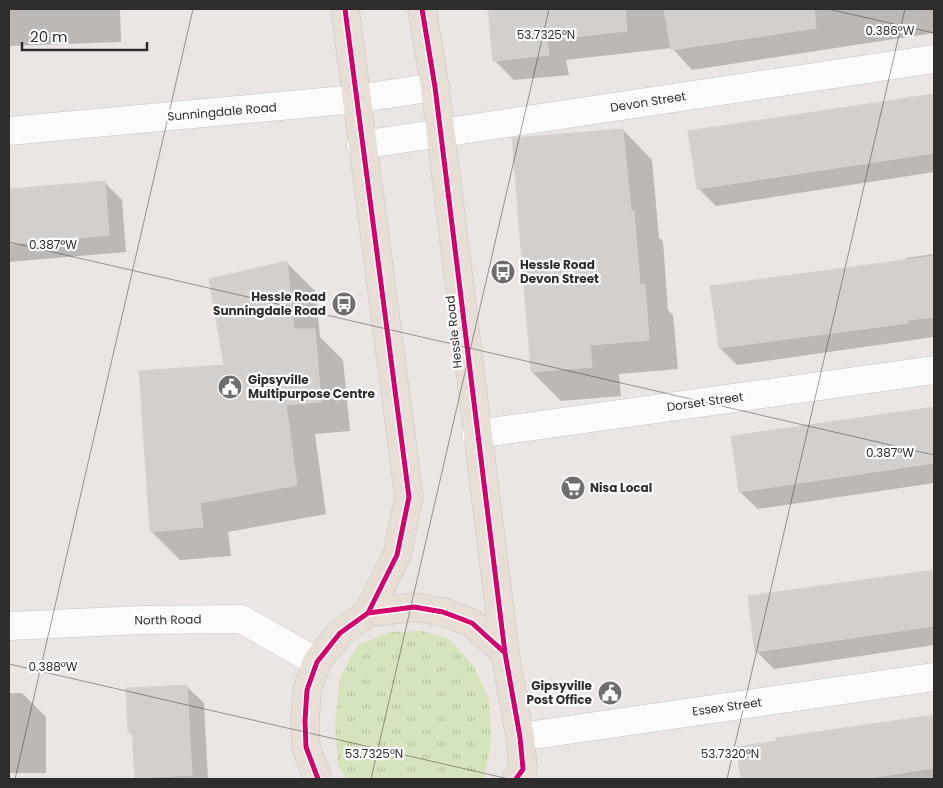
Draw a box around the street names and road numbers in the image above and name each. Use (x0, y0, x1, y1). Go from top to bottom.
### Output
street label: Devon Street (609, 87, 687, 116)
street label: Sunningdale Road (166, 98, 277, 125)
street label: Hessle Road (441, 295, 466, 369)
street label: Dorset Street (666, 388, 744, 415)
street label: North Road (134, 610, 202, 629)
street label: Essex Street (691, 693, 763, 720)

